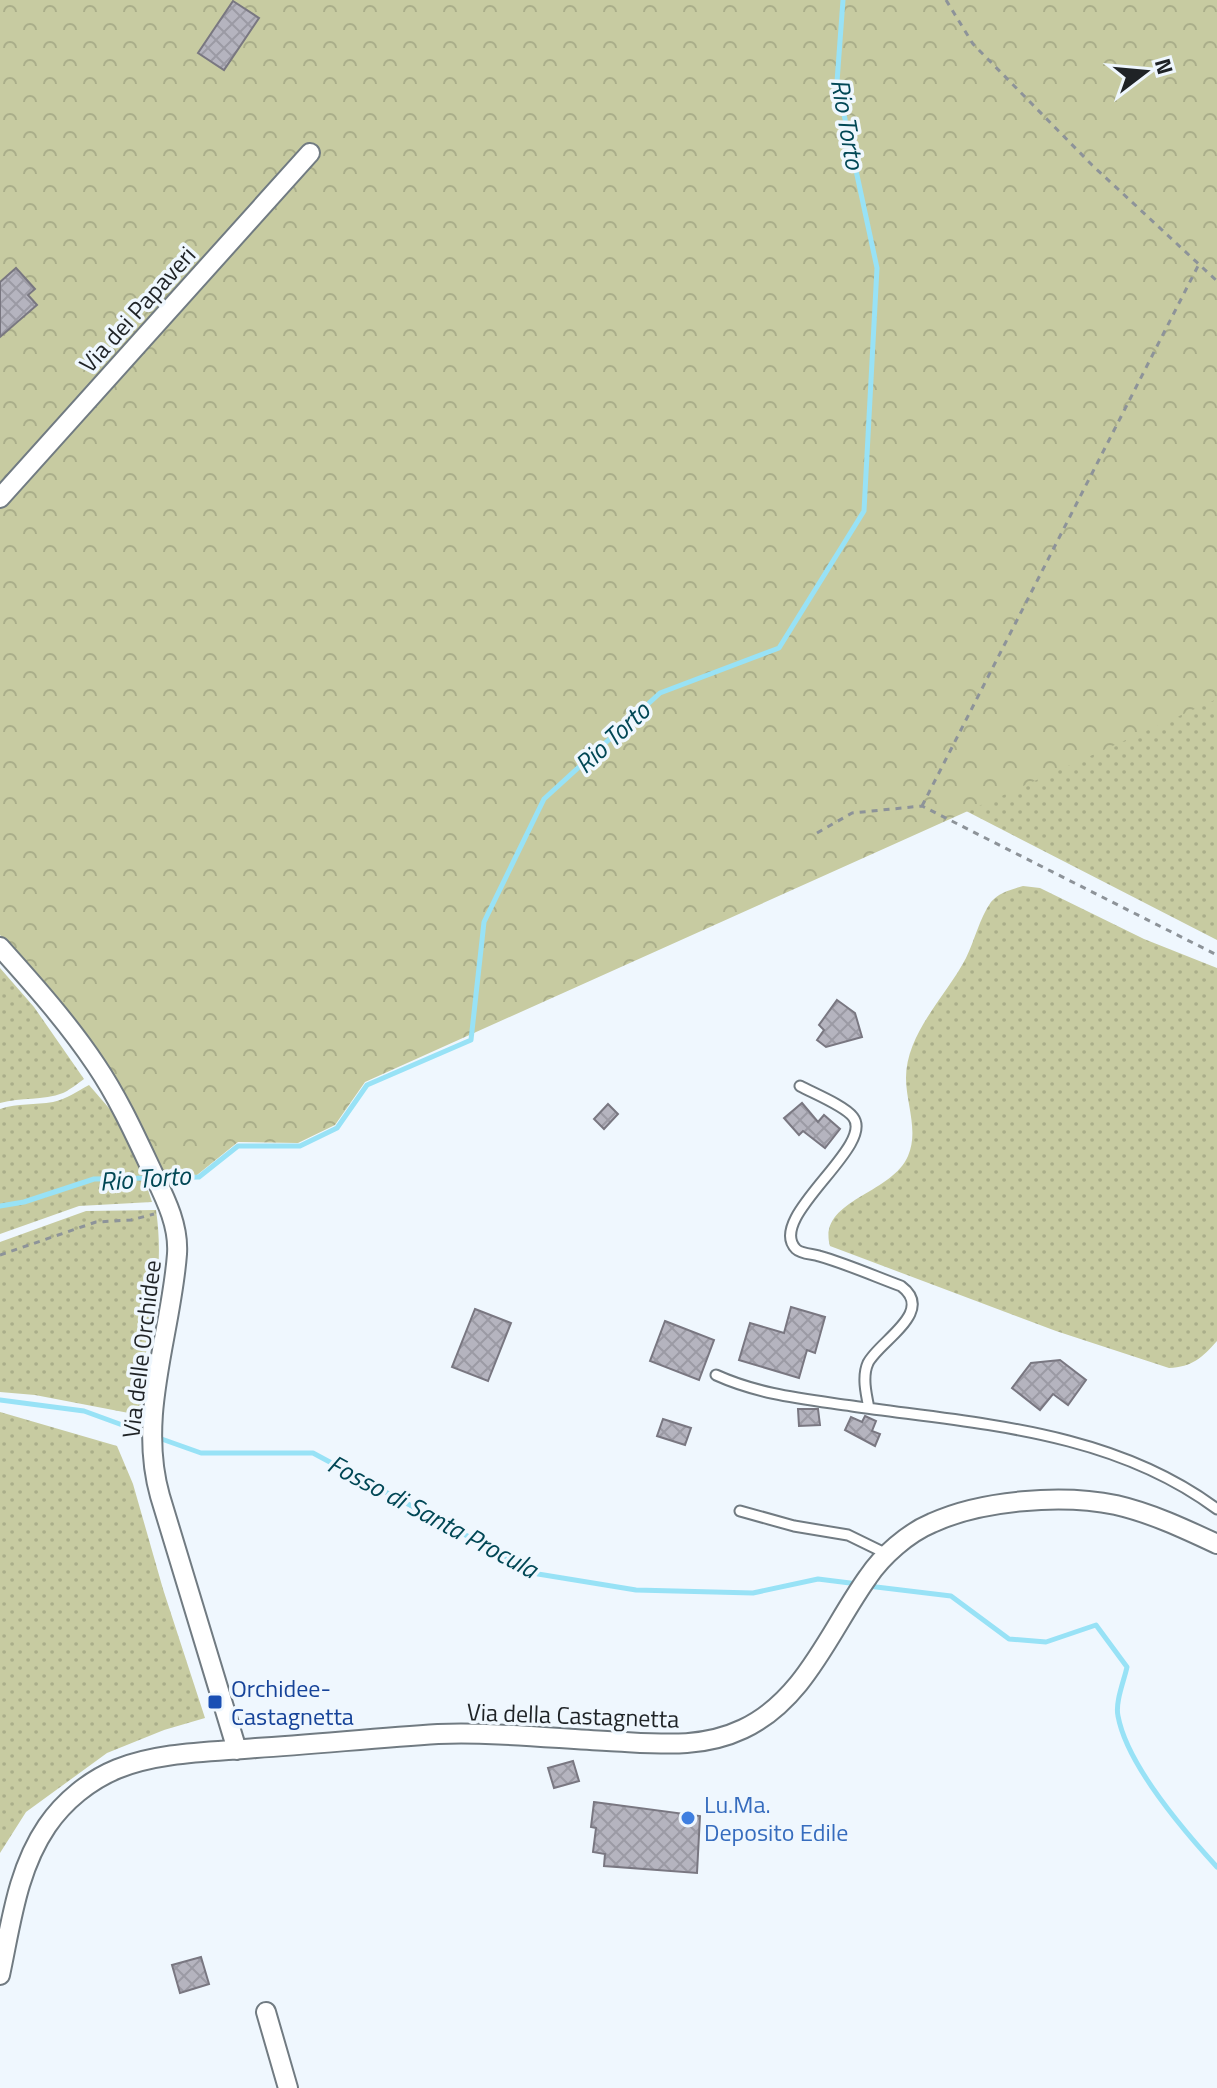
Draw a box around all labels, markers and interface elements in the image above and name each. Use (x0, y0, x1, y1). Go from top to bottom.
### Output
north arrow (1105, 32, 1185, 112)
text: N (1146, 54, 1183, 79)
water label: Rio Torto (821, 76, 875, 173)
street label: Via dei Papaveri (70, 238, 204, 380)
water label: Rio Torto (565, 691, 659, 782)
water label: Rio Torto (98, 1155, 193, 1201)
street label: Via delle Orchidee (112, 1258, 170, 1440)
water label: Fosso di Santa Procula (321, 1444, 547, 1589)
place label: Orchidee- Castagnetta (231, 1670, 354, 1734)
marker: Orchidee- Castagnetta (206, 1693, 224, 1711)
street label: Via della Castagnetta (466, 1693, 680, 1737)
place label: Lu.Ma. Deposito Edile (704, 1786, 848, 1850)
marker: Lu.Ma. Deposito Edile (679, 1809, 697, 1827)

